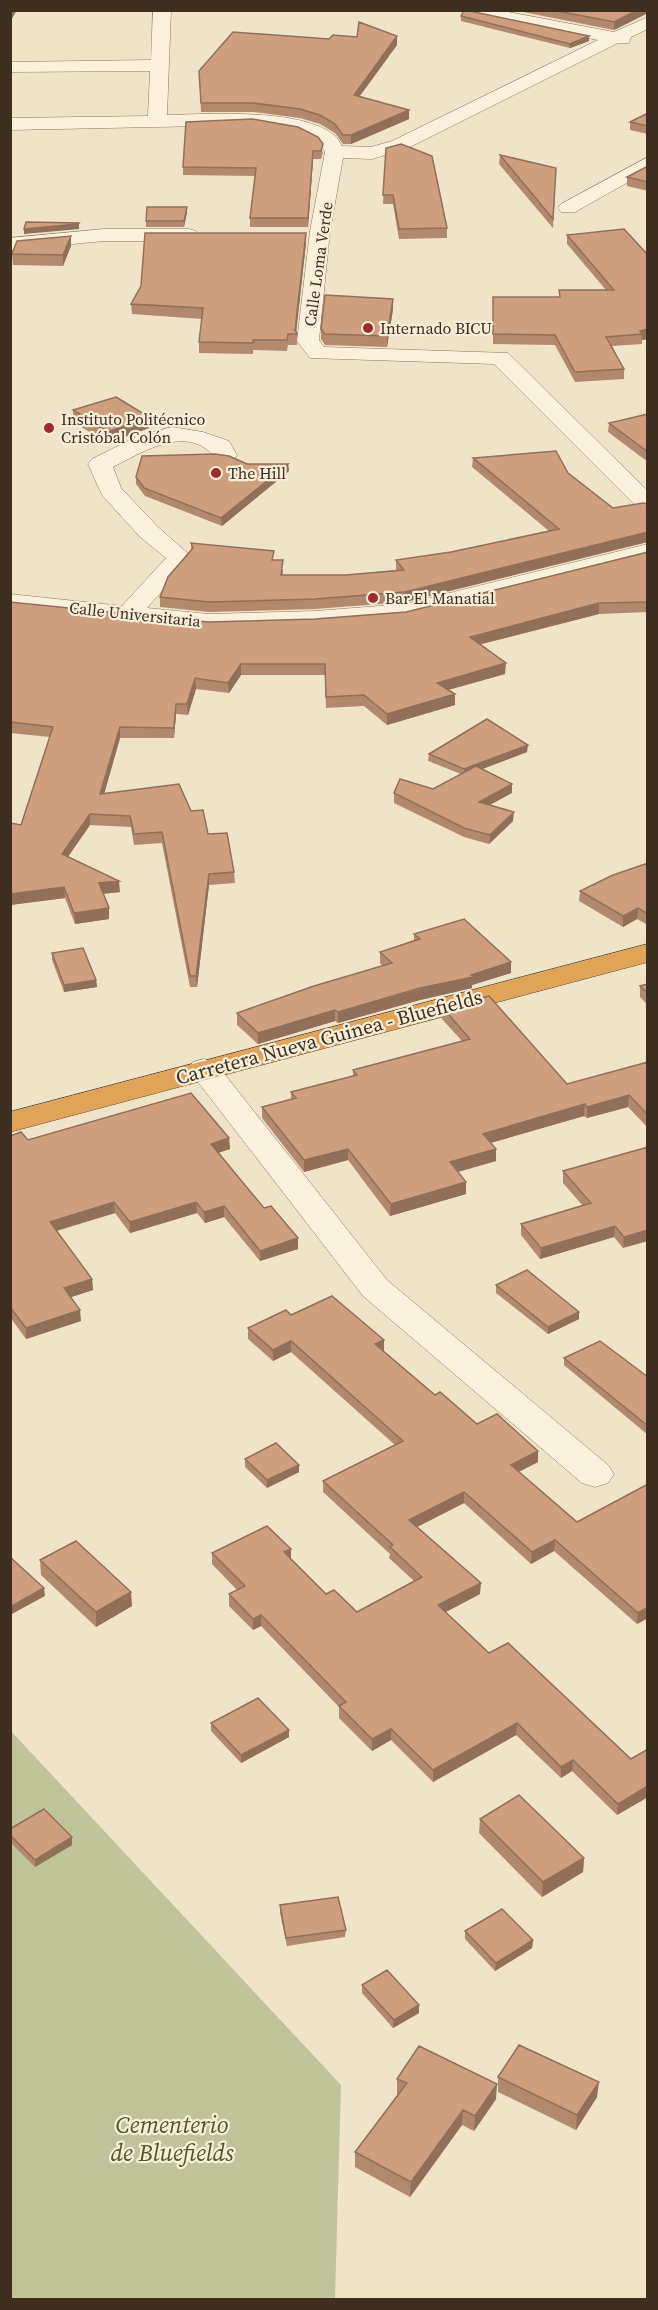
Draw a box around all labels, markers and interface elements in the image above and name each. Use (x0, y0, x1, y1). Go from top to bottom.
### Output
street label: Calle Loma Verde (298, 200, 338, 328)
place label: Internado BICU (380, 317, 492, 339)
marker: Internado BICU (361, 321, 375, 335)
place label: Instituto Politécnico Cristóbal Colón (61, 408, 205, 448)
marker: Instituto Politécnico Cristóbal Colón (42, 421, 56, 435)
place label: The Hill (228, 462, 286, 484)
marker: The Hill (209, 466, 223, 480)
place label: Bar El Manatial (385, 587, 495, 609)
marker: Bar El Manatial (366, 591, 380, 605)
street label: Calle Universitaria (68, 596, 203, 632)
street label: Carretera Nueva Guinea - Bluefields (172, 983, 486, 1091)
park label: Cementerio de Bluefields (110, 2108, 234, 2169)

